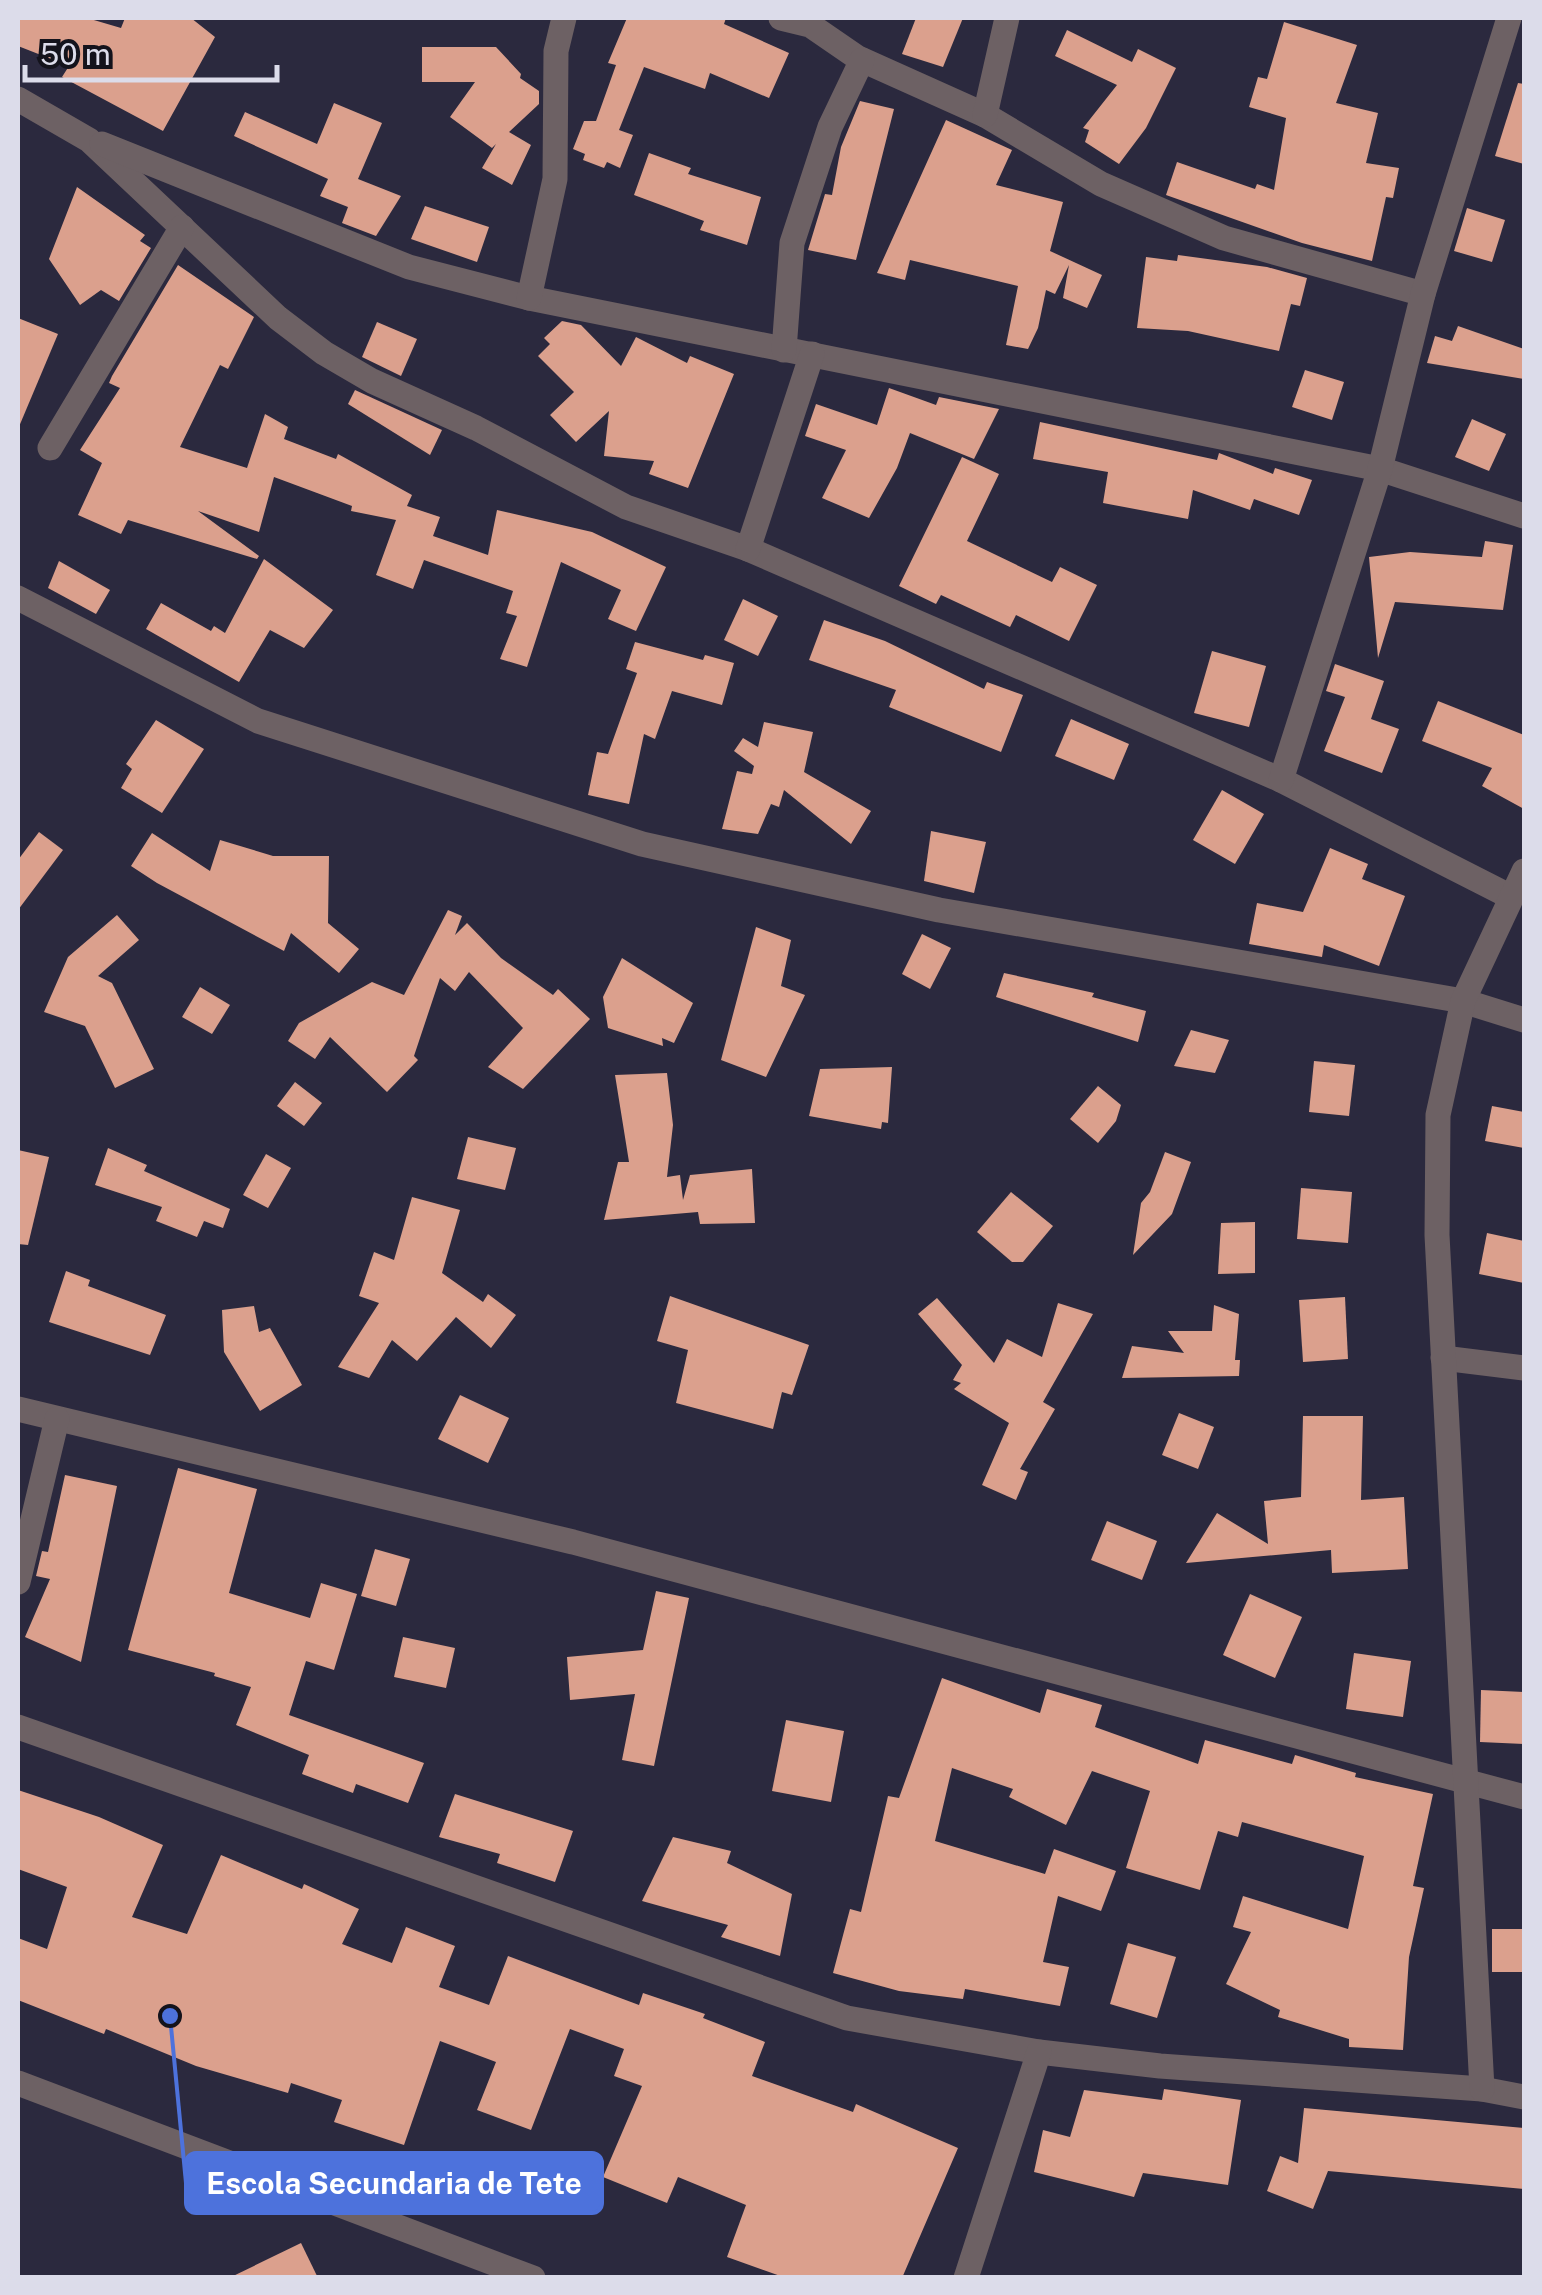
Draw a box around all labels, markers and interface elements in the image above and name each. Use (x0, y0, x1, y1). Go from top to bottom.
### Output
scale bar (25, 20, 278, 82)
text: 50 m (40, 36, 111, 72)
callout: Escola Secundaria de Tete (186, 2153, 602, 2213)
text: Escola Secundaria de Tete (206, 2165, 582, 2201)

